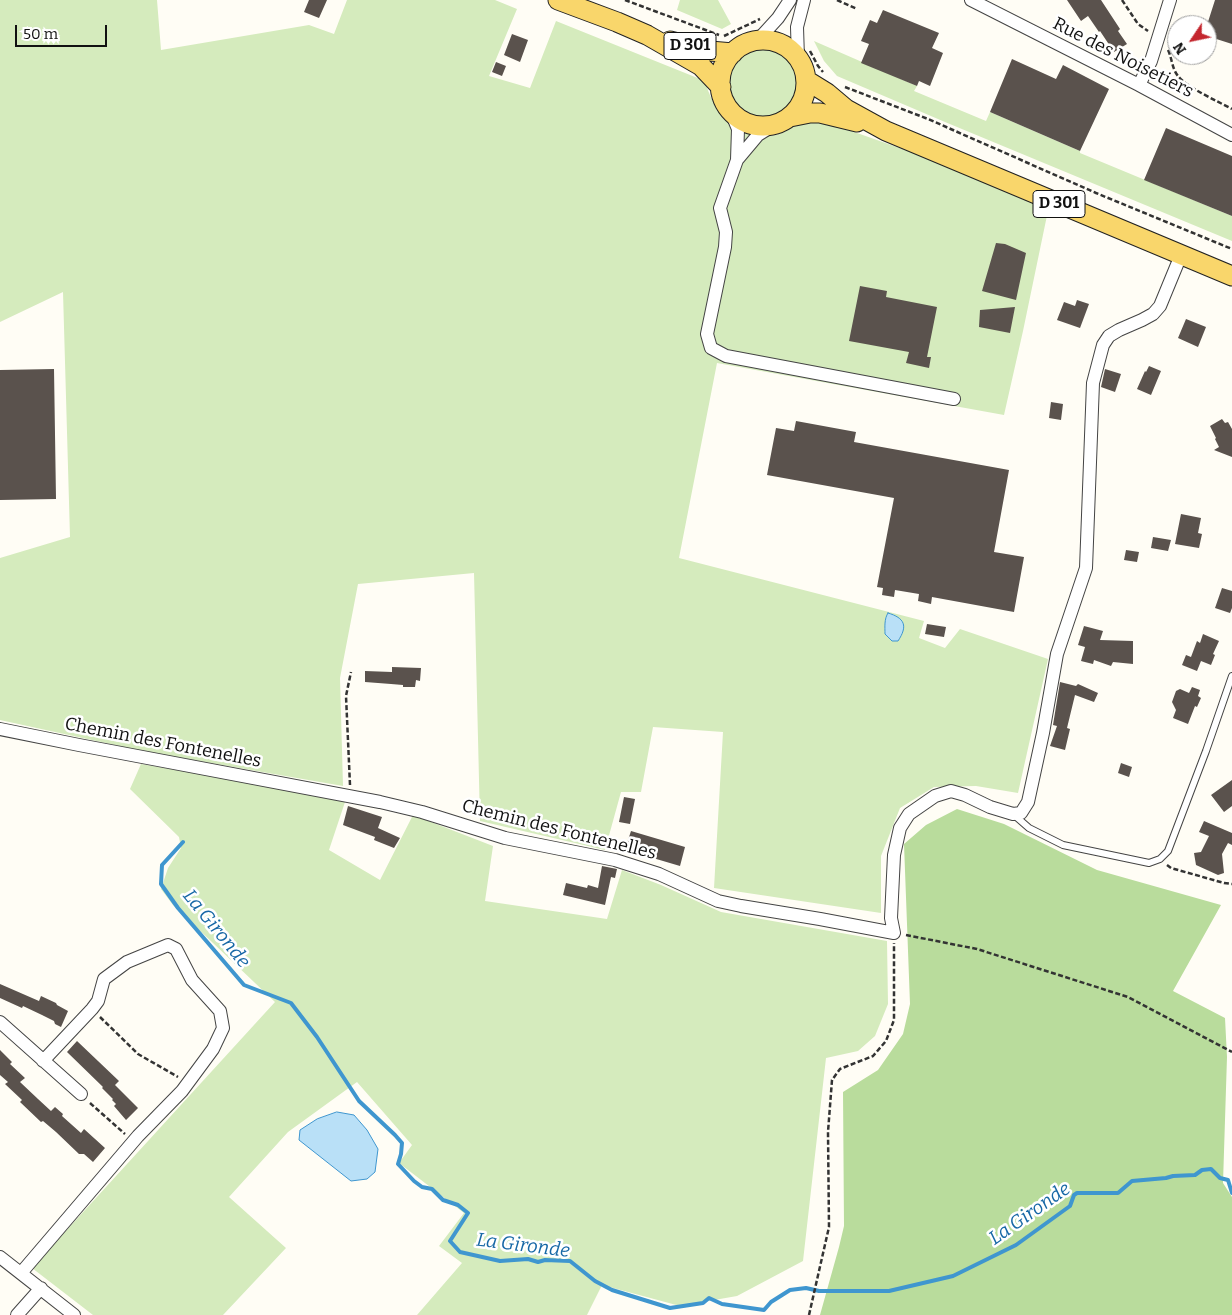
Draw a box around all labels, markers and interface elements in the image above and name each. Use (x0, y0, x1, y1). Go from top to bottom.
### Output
street label: Rue des Noisetiers (1049, 13, 1197, 103)
scale bar (18, 15, 110, 47)
north arrow (1167, 15, 1217, 65)
text: 50 m (23, 25, 58, 43)
road number: D 301 (664, 32, 716, 59)
road number: D 301 (1033, 190, 1085, 218)
street label: Chemin des Fontenelles (63, 713, 263, 773)
street label: Chemin des Fontenelles (460, 795, 658, 865)
water label: La Gironde (178, 885, 254, 973)
water label: La Gironde (985, 1178, 1075, 1250)
water label: La Gironde (475, 1229, 571, 1263)

